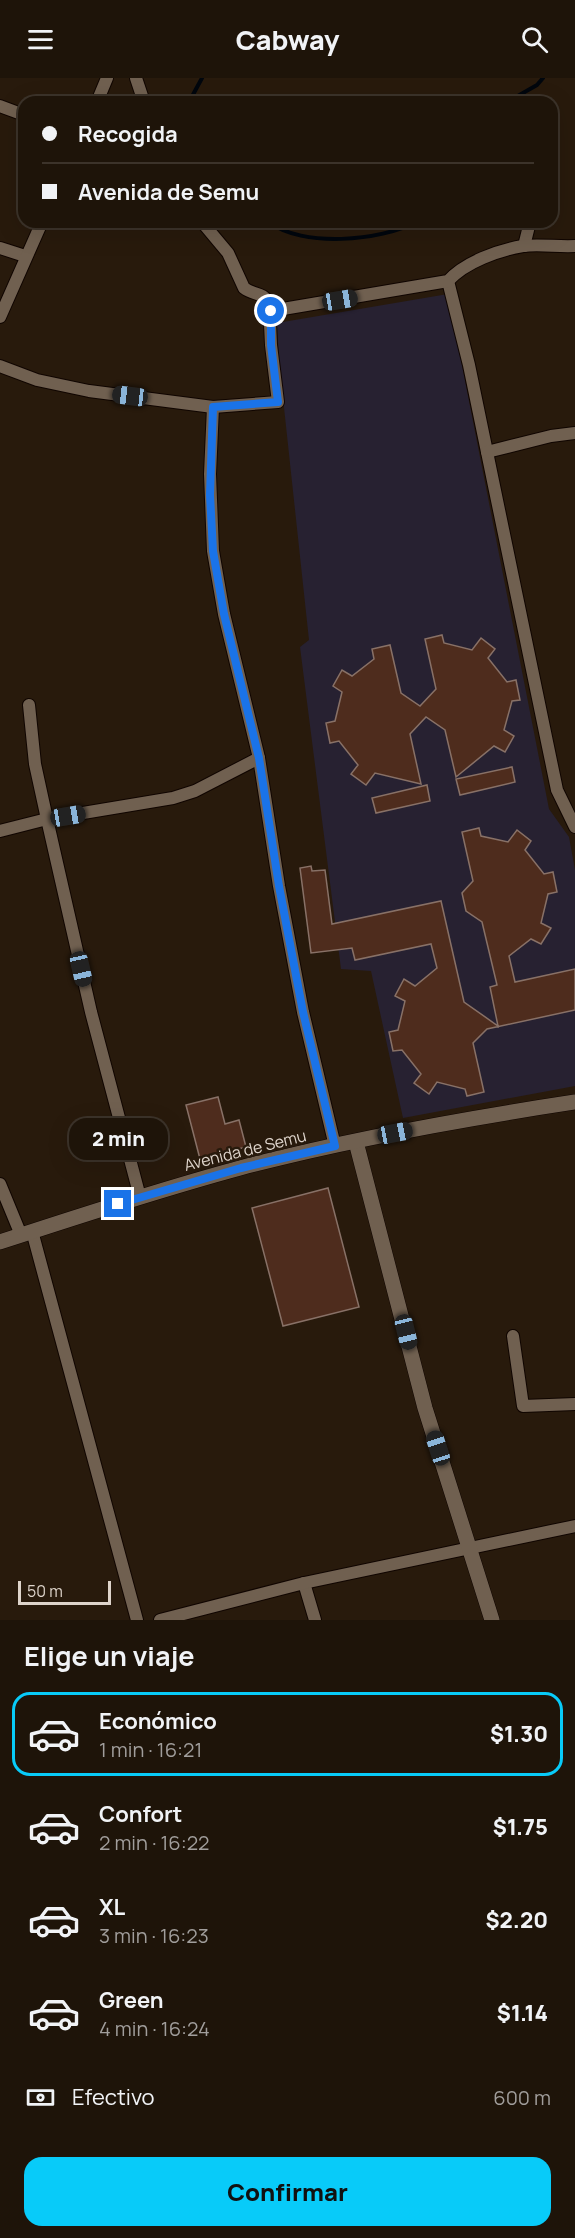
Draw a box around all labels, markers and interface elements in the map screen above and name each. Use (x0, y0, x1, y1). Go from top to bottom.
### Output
text: Cabway (236, 21, 339, 58)
icon: menu (24, 23, 57, 56)
icon: search (518, 23, 551, 56)
text: Recogida (78, 119, 178, 149)
text: Avenida de Semu (78, 177, 259, 207)
car (321, 288, 359, 312)
route start (257, 297, 284, 324)
car (111, 385, 149, 407)
car (49, 804, 87, 828)
car (68, 949, 94, 989)
callout: 2 min (68, 1117, 168, 1159)
car (376, 1121, 414, 1145)
street label: Avenida de Semu (182, 1124, 308, 1176)
text: 2 min (92, 1125, 145, 1152)
route end (104, 1190, 131, 1217)
car (393, 1312, 419, 1352)
car (424, 1428, 452, 1468)
scale bar (18, 1578, 111, 1606)
text: 50 m (27, 1580, 63, 1602)
text: Elige un viaje (24, 1637, 195, 1674)
text: Económico (99, 1706, 217, 1736)
icon: car (27, 1707, 81, 1761)
text: $1.30 (490, 1719, 548, 1749)
text: 1 min · 16:21 (99, 1736, 202, 1763)
text: Confort (99, 1799, 182, 1829)
icon: car (27, 1800, 81, 1854)
text: $1.75 (493, 1812, 548, 1842)
text: 2 min · 16:22 (99, 1829, 209, 1856)
text: XL (99, 1892, 125, 1922)
icon: car (27, 1893, 81, 1947)
text: $2.20 (485, 1905, 548, 1935)
text: 3 min · 16:23 (99, 1922, 209, 1949)
text: Green (99, 1985, 164, 2015)
icon: car (27, 1986, 81, 2040)
text: $1.14 (497, 1998, 548, 2028)
text: 4 min · 16:24 (99, 2015, 210, 2042)
icon: cash (24, 2081, 57, 2114)
text: Efectivo (72, 2082, 155, 2112)
text: 600 m (493, 2084, 551, 2111)
button: Confirmar (24, 2157, 551, 2226)

